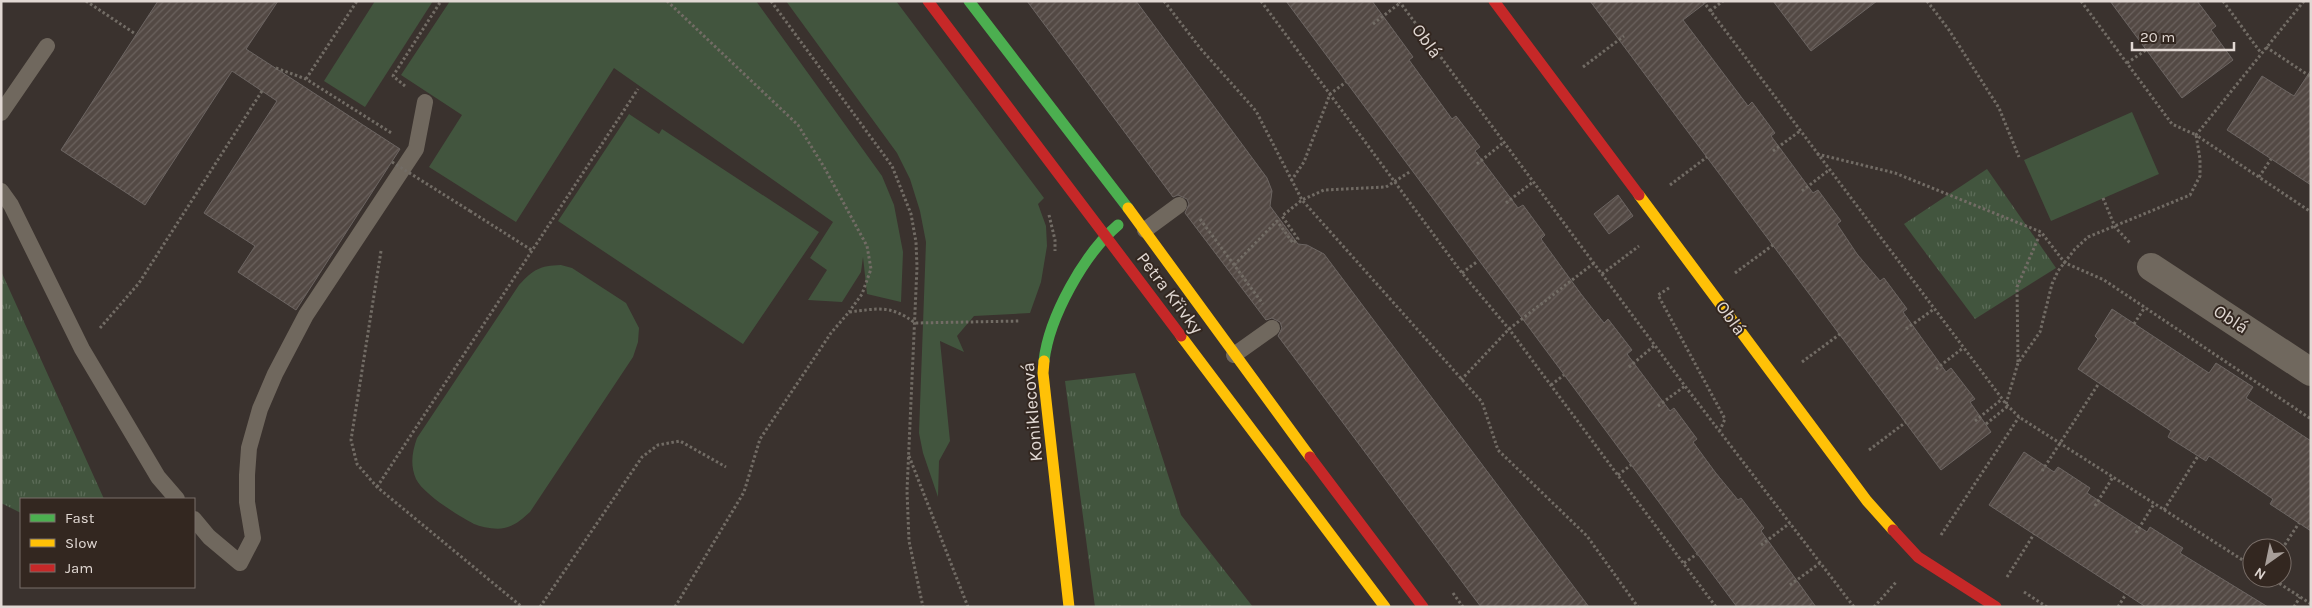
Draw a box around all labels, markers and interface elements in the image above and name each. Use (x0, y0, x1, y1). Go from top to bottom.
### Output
street label: Oblá (1407, 19, 1447, 63)
scale bar (2132, 20, 2234, 52)
text: 20 m (2140, 28, 2175, 46)
street label: Petra Křivky (1132, 248, 1208, 339)
street label: Oblá (1711, 296, 1751, 340)
street label: Oblá (2209, 300, 2253, 338)
street label: Koniklecová (1017, 361, 1047, 463)
legend (20, 498, 195, 588)
text: Fast (65, 509, 95, 527)
text: Slow (65, 534, 97, 552)
north arrow (2242, 538, 2292, 588)
text: Jam (65, 559, 93, 577)
text: N (2251, 564, 2269, 583)

